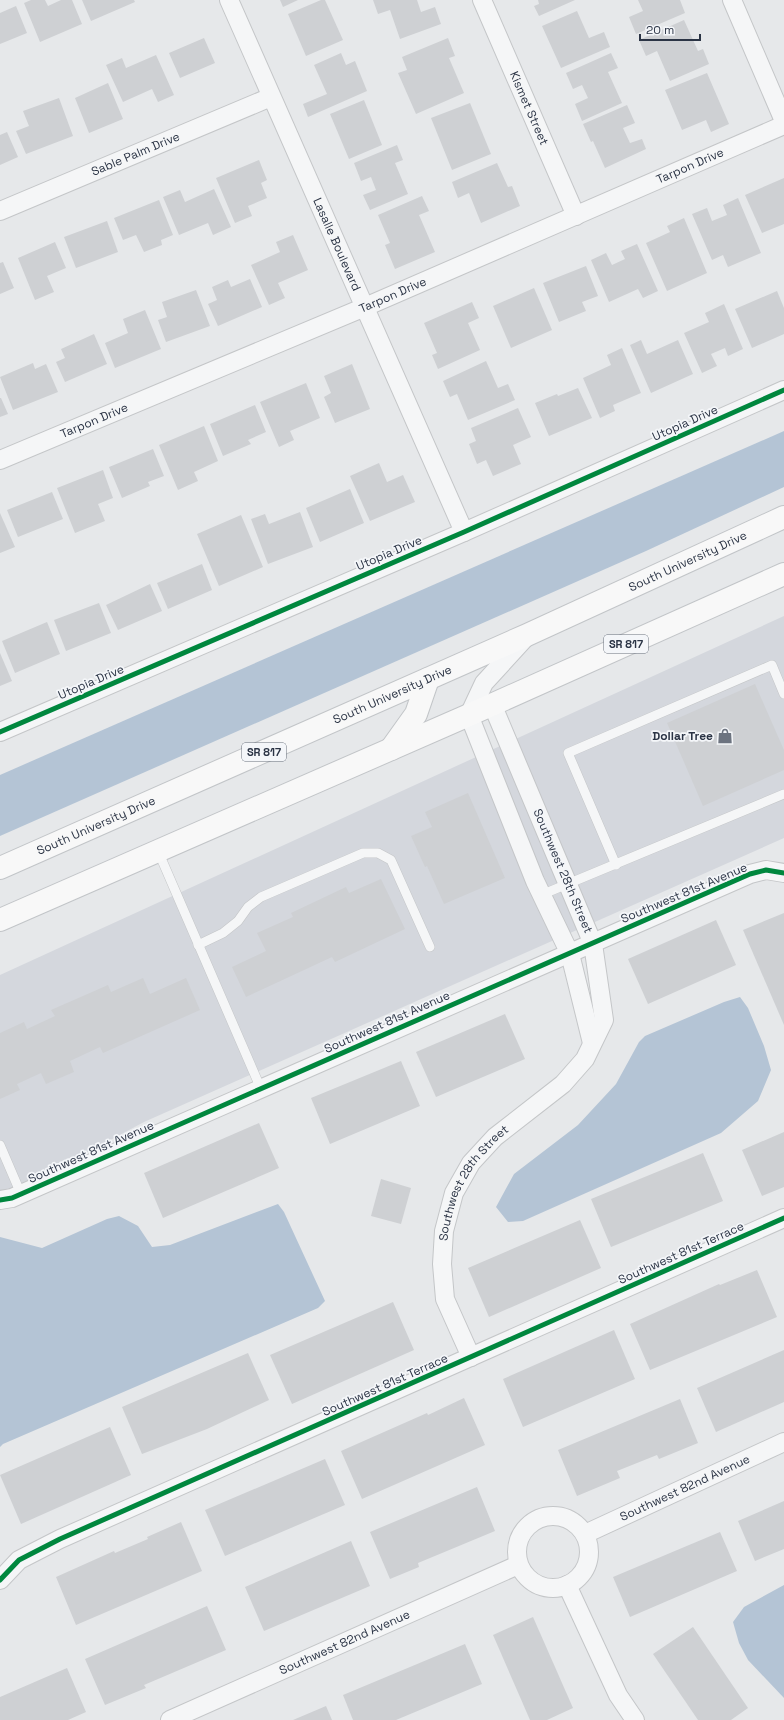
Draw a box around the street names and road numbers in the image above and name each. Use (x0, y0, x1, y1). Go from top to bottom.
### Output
street label: Kismet Street (506, 69, 552, 148)
street label: Sable Palm Drive (89, 128, 182, 180)
street label: Tarpon Drive (654, 144, 726, 188)
street label: Lasalle Boulevard (309, 195, 365, 293)
street label: Tarpon Drive (357, 273, 429, 317)
street label: Tarpon Drive (58, 399, 130, 442)
street label: Utopia Drive (650, 401, 720, 445)
street label: South University Drive (626, 527, 749, 595)
street label: Utopia Drive (354, 532, 424, 574)
road number: SR 817 (604, 635, 648, 653)
street label: Utopia Drive (56, 661, 126, 703)
street label: South University Drive (330, 661, 454, 728)
road number: SR 817 (242, 743, 286, 761)
street label: South University Drive (34, 792, 158, 859)
street label: Southwest 28th Street (530, 806, 596, 936)
street label: Southwest 81st Avenue (618, 859, 750, 927)
street label: Southwest 81st Avenue (322, 987, 452, 1057)
street label: Southwest 81st Avenue (26, 1117, 156, 1187)
street label: Southwest 28th Street (435, 1121, 512, 1241)
street label: Southwest 81st Terrace (616, 1218, 746, 1288)
street label: Southwest 81st Terrace (320, 1350, 450, 1420)
street label: Southwest 82nd Avenue (617, 1451, 752, 1525)
street label: Southwest 82nd Avenue (277, 1606, 412, 1678)

